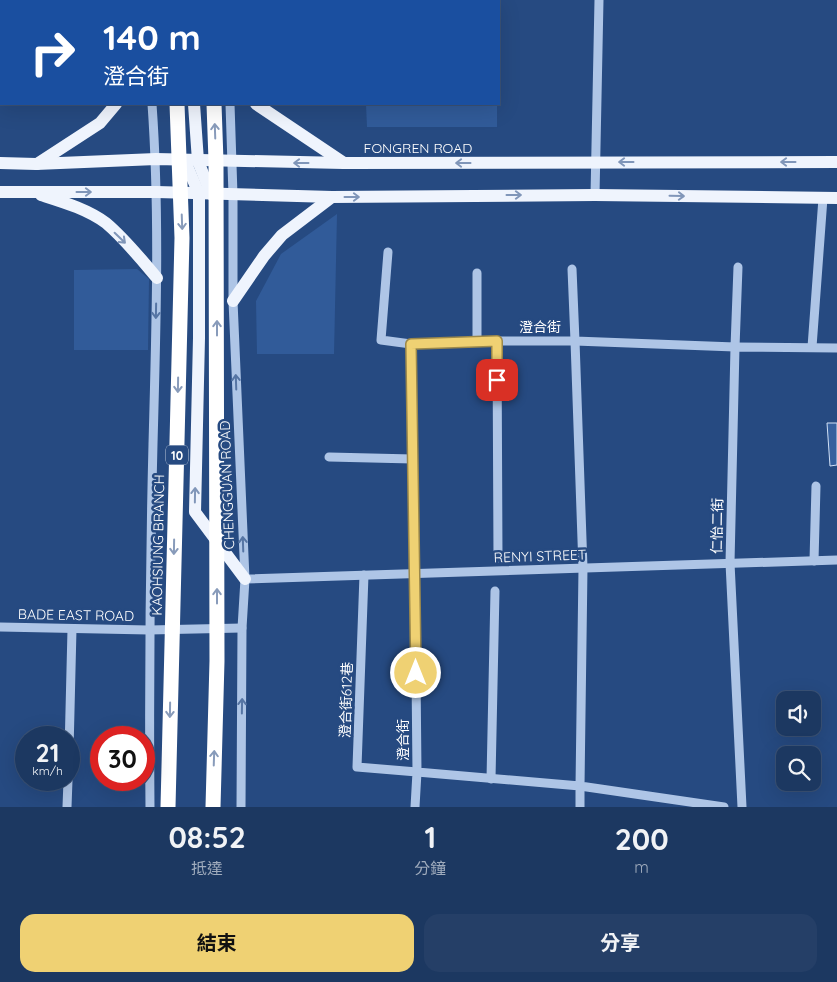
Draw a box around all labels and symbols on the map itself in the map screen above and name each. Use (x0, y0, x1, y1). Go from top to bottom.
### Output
one-way arrow (210, 123, 220, 140)
street label: FONGREN ROAD (364, 139, 472, 157)
one-way arrow (618, 157, 634, 167)
one-way arrow (781, 157, 797, 167)
one-way arrow (293, 158, 310, 168)
one-way arrow (456, 158, 472, 168)
one-way arrow (75, 187, 91, 197)
one-way arrow (506, 191, 522, 200)
one-way arrow (668, 191, 685, 201)
one-way arrow (344, 192, 360, 202)
one-way arrow (177, 214, 186, 230)
one-way arrow (114, 232, 127, 244)
one-way arrow (151, 302, 161, 319)
street label: 澄合街 (519, 318, 561, 336)
one-way arrow (212, 321, 222, 337)
pin (476, 359, 518, 401)
one-way arrow (232, 374, 241, 390)
one-way arrow (174, 377, 183, 393)
street label: CHENGGUAN ROAD (216, 420, 238, 550)
road number: 10 (166, 446, 188, 464)
street label: KAOHSIUNG BRANCH (148, 474, 168, 616)
one-way arrow (190, 487, 200, 503)
street label: 仁怡二街 (708, 498, 726, 554)
one-way arrow (239, 537, 248, 553)
one-way arrow (169, 539, 179, 555)
street label: RENYI STREET (493, 545, 587, 567)
one-way arrow (212, 588, 222, 604)
street label: BADE EAST ROAD (18, 605, 134, 625)
position arrow (389, 646, 441, 698)
street label: 澄合街612巷 (336, 662, 356, 738)
one-way arrow (237, 698, 247, 714)
one-way arrow (165, 701, 175, 717)
street label: 澄合街 (394, 719, 412, 761)
speed limit sign: 30 (90, 726, 155, 791)
one-way arrow (209, 751, 219, 767)

